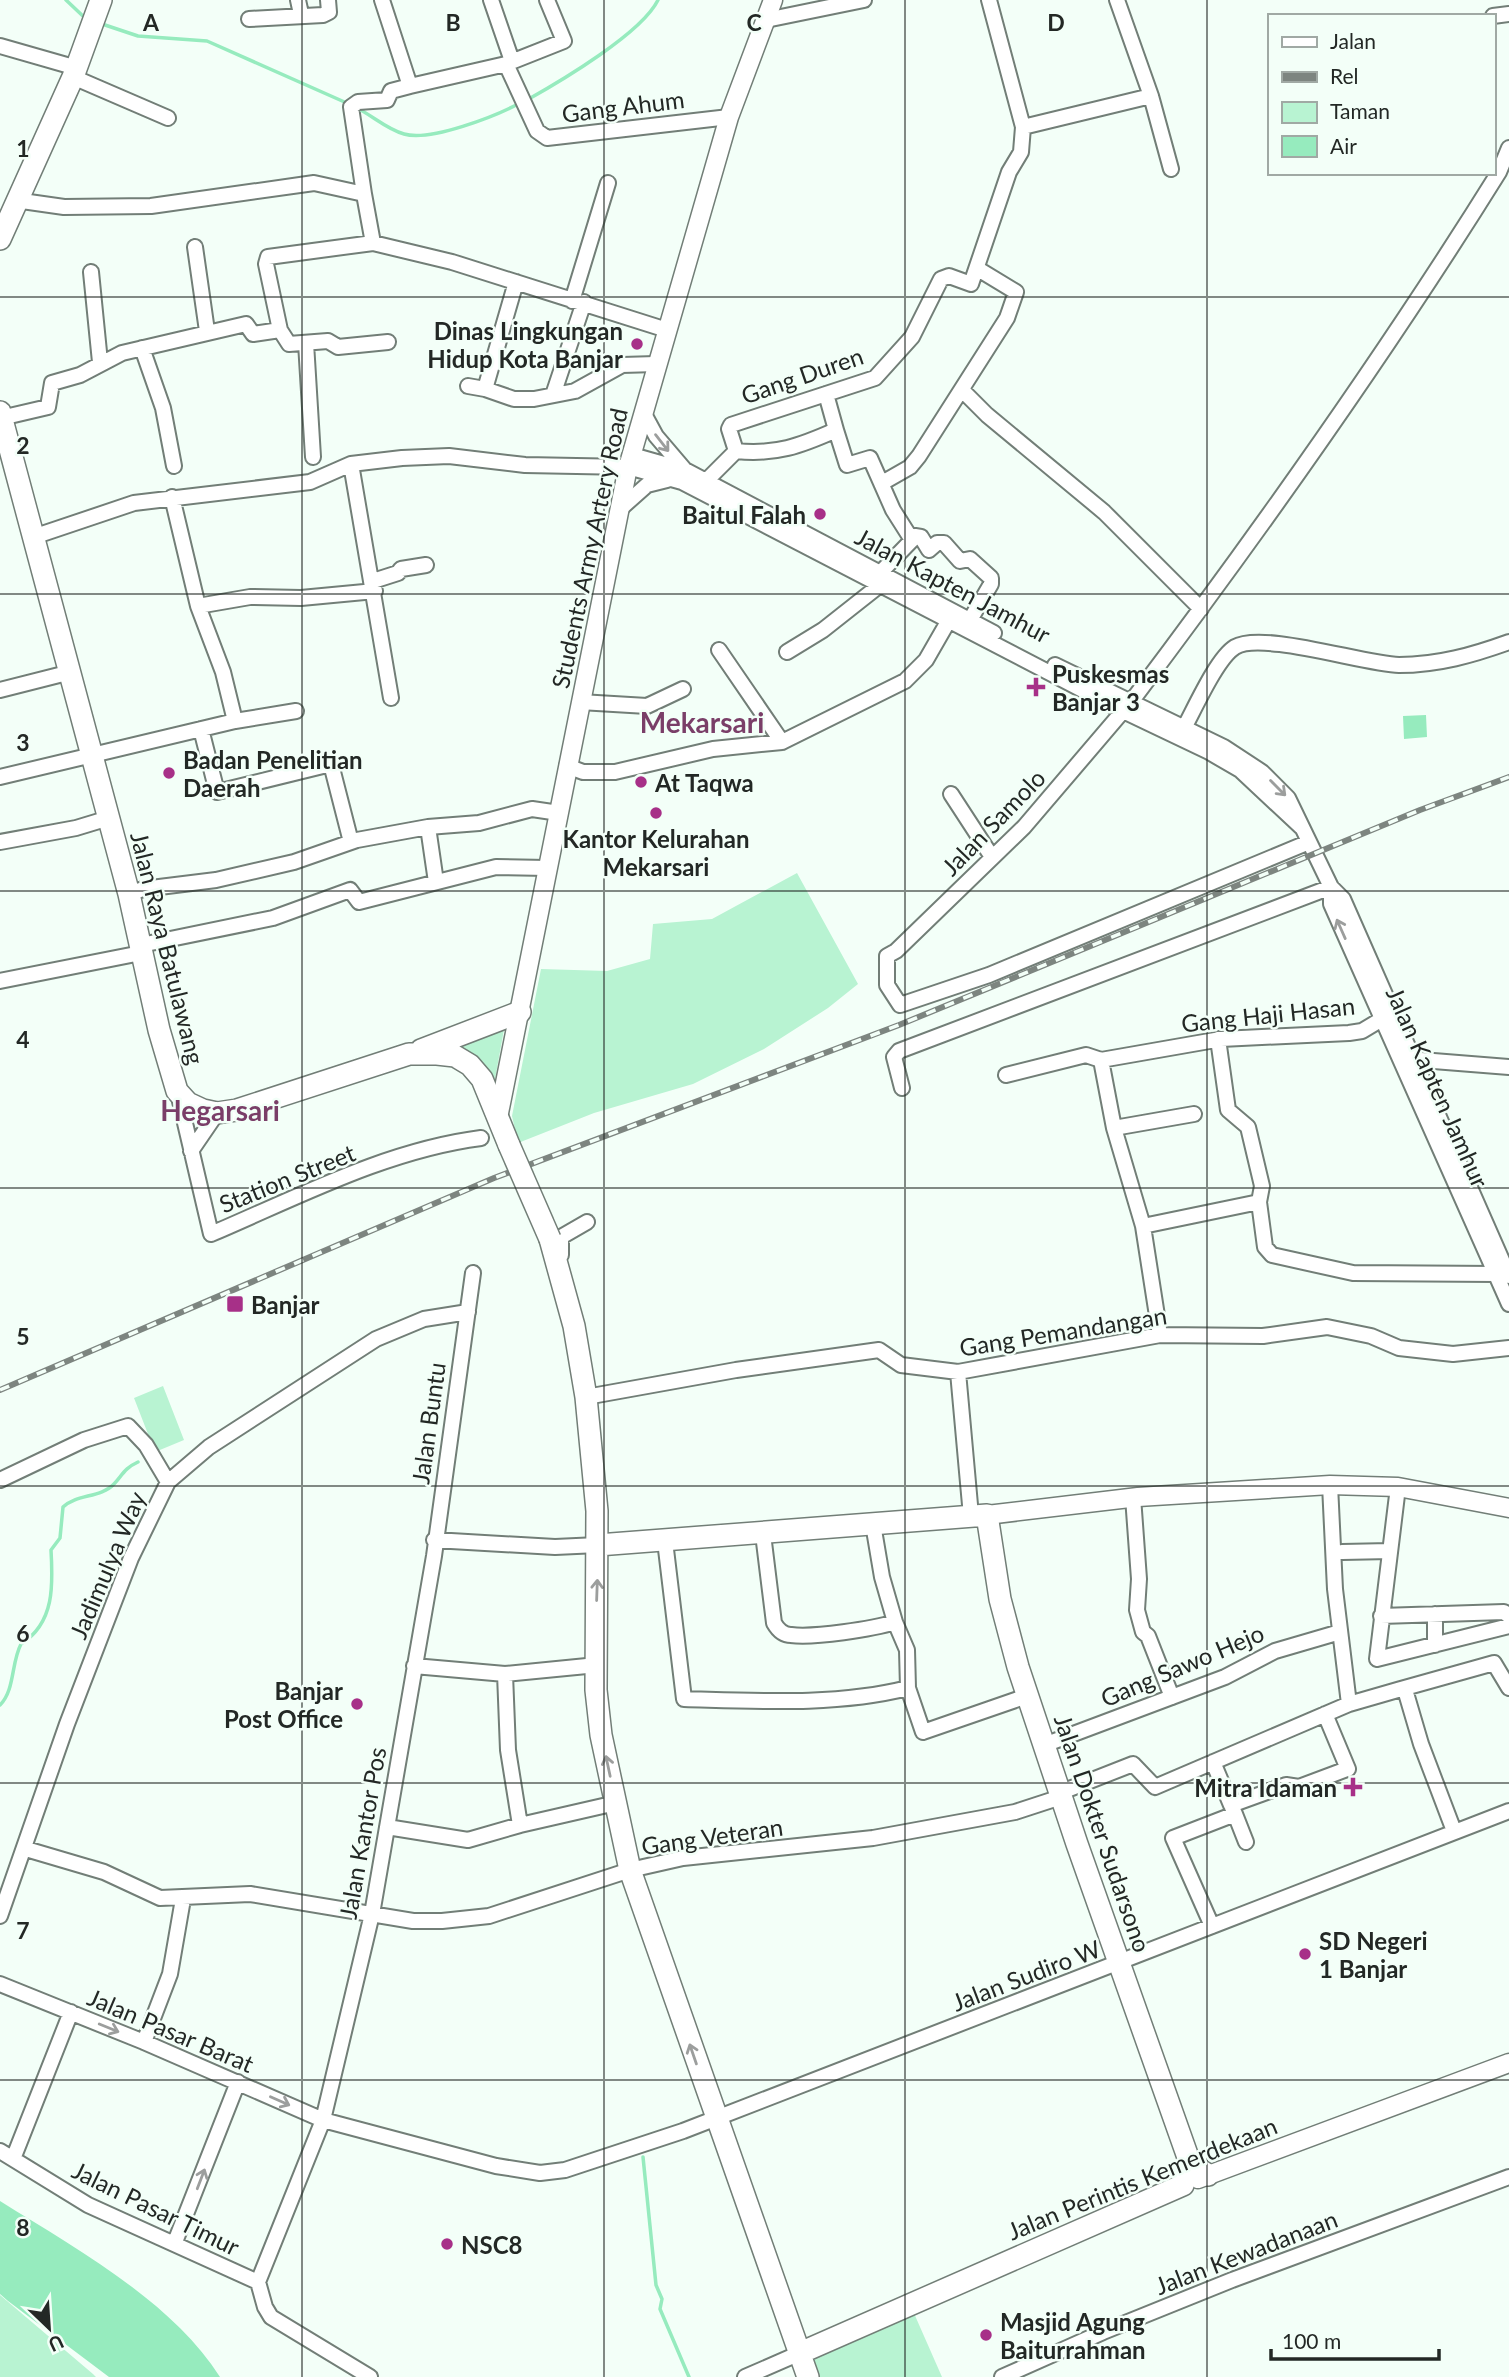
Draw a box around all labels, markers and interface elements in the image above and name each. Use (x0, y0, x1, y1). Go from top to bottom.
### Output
text: A (142, 8, 160, 36)
text: B (445, 8, 461, 36)
text: C (746, 8, 762, 36)
text: D (1047, 8, 1065, 36)
legend (1268, 14, 1495, 175)
text: Jalan (1330, 28, 1376, 53)
text: Rel (1330, 63, 1359, 88)
street label: Gang Ahum (560, 84, 686, 128)
text: Taman (1330, 98, 1390, 123)
text: Air (1330, 133, 1357, 158)
text: 1 (16, 134, 30, 162)
place label: Dinas Lingkungan Hidup Kota Banjar (427, 316, 623, 373)
marker: Dinas Lingkungan Hidup Kota Banjar (629, 336, 645, 352)
street label: Gang Duren (737, 341, 867, 409)
street label: Students Army Artery Road (545, 405, 633, 691)
text: 2 (16, 431, 30, 459)
one-way arrow (654, 433, 669, 451)
place label: Baitul Falah (682, 500, 806, 529)
marker: Baitul Falah (812, 506, 828, 522)
street label: Jalan Kapten Jamhur (851, 521, 1056, 649)
place label: Puskesmas Banjar 3 (1052, 659, 1169, 716)
marker: Puskesmas Banjar 3 (1026, 677, 1046, 697)
district label: Mekarsari (640, 705, 764, 739)
text: 3 (16, 728, 30, 756)
place label: Badan Penelitian Daerah (183, 745, 363, 802)
street label: Jalan Samolo (935, 763, 1051, 881)
marker: Badan Penelitian Daerah (161, 765, 177, 781)
place label: At Taqwa (654, 768, 754, 797)
marker: At Taqwa (633, 774, 649, 790)
one-way arrow (1270, 779, 1287, 796)
marker: Kantor Kelurahan Mekarsari (648, 805, 664, 821)
place label: Kantor Kelurahan Mekarsari (563, 824, 749, 881)
street label: Jalan Raya Batulawang (125, 829, 211, 1067)
one-way arrow (1334, 919, 1347, 940)
street label: Jalan Kapten Jamhur (1381, 982, 1495, 1192)
street label: Gang Haji Hasan (1180, 990, 1356, 1038)
text: 4 (16, 1025, 30, 1053)
district label: Hegarsari (160, 1093, 280, 1127)
street label: Station Street (215, 1137, 360, 1218)
place label: Banjar (251, 1290, 320, 1319)
marker: Banjar (225, 1294, 245, 1314)
street label: Gang Pemandangan (957, 1300, 1169, 1362)
text: 5 (16, 1322, 30, 1350)
street label: Jalan Buntu (405, 1360, 451, 1486)
street label: Jadimulya Way (63, 1487, 151, 1643)
one-way arrow (591, 1579, 604, 1602)
street label: Gang Sawo Hejo (1096, 1618, 1268, 1712)
text: 6 (16, 1619, 30, 1647)
place label: Banjar Post Office (224, 1676, 343, 1733)
marker: Banjar Post Office (349, 1696, 365, 1712)
street label: Jalan Dokter Sudarsono (1049, 1710, 1157, 1956)
street label: Jalan Kantor Pos (333, 1745, 391, 1921)
one-way arrow (600, 1755, 614, 1778)
place label: Mitra Idaman (1194, 1773, 1337, 1802)
marker: Mitra Idaman (1343, 1777, 1363, 1797)
street label: Gang Veteran (639, 1812, 785, 1860)
text: 7 (16, 1916, 30, 1944)
place label: SD Negeri 1 Banjar (1319, 1926, 1428, 1983)
street label: Jalan Sudiro W (948, 1933, 1104, 2017)
marker: SD Negeri 1 Banjar (1297, 1946, 1313, 1962)
street label: Jalan Pasar Barat (84, 1982, 259, 2078)
one-way arrow (98, 2022, 119, 2035)
one-way arrow (686, 2043, 698, 2065)
one-way arrow (269, 2095, 290, 2108)
street label: Jalan Perintis Kemerdekaan (1003, 2111, 1281, 2245)
street label: Jalan Pasar Timur (68, 2155, 245, 2261)
one-way arrow (195, 2168, 208, 2190)
street label: Jalan Kewadanaan (1151, 2204, 1341, 2300)
text: 8 (16, 2213, 30, 2241)
place label: NSC8 (461, 2230, 522, 2259)
marker: NSC8 (439, 2236, 455, 2252)
north arrow (14, 2293, 84, 2363)
place label: Masjid Agung Baiturrahman (1000, 2307, 1146, 2364)
scale bar (1271, 2318, 1439, 2362)
marker: Masjid Agung Baiturrahman (978, 2327, 994, 2343)
text: 100 m (1282, 2328, 1341, 2353)
text: U (45, 2330, 68, 2357)

